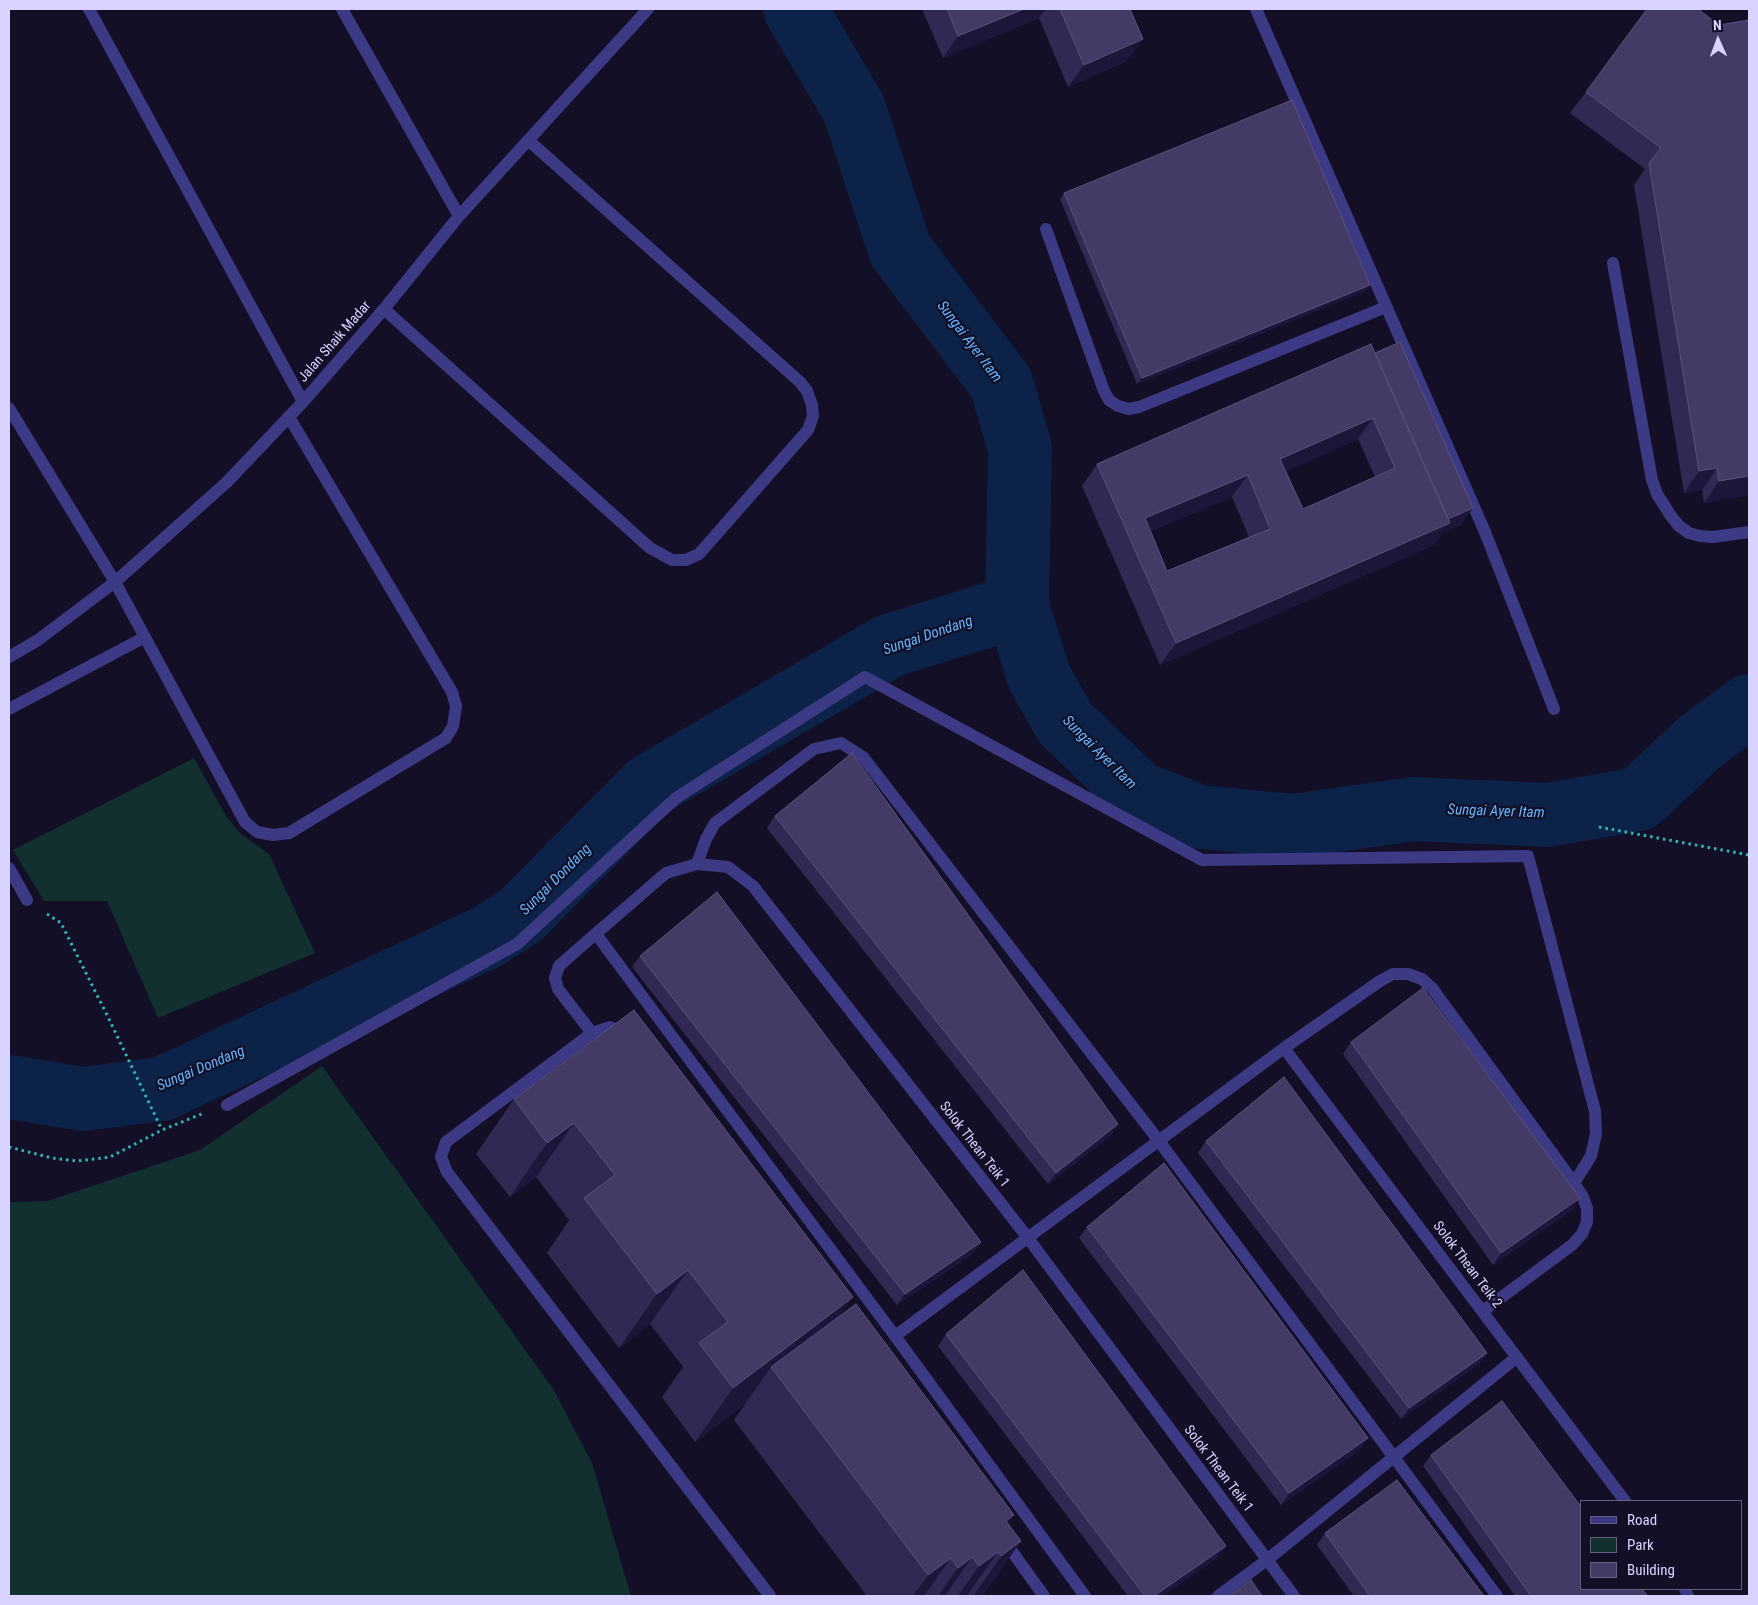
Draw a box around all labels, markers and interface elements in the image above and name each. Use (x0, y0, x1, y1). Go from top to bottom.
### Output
north arrow (1693, 15, 1743, 65)
text: N (1713, 17, 1722, 33)
street label: Jalan Shaik Madar (295, 298, 375, 386)
water label: Sungai Ayer Itam (933, 298, 1005, 386)
water label: Sungai Dondang (881, 612, 975, 660)
water label: Sungai Ayer Itam (1058, 712, 1140, 794)
water label: Sungai Ayer Itam (1447, 801, 1545, 823)
water label: Sungai Dondang (517, 841, 595, 919)
water label: Sungai Dondang (154, 1042, 248, 1096)
street label: Solok Thean Teik 1 (935, 1099, 1013, 1191)
street label: Solok Thean Teik 2 (1429, 1218, 1505, 1312)
street label: Solok Thean Teik 1 (1180, 1422, 1256, 1516)
legend (1580, 1500, 1743, 1590)
text: Road (1627, 1511, 1657, 1529)
text: Park (1627, 1536, 1654, 1554)
text: Building (1627, 1561, 1675, 1579)

